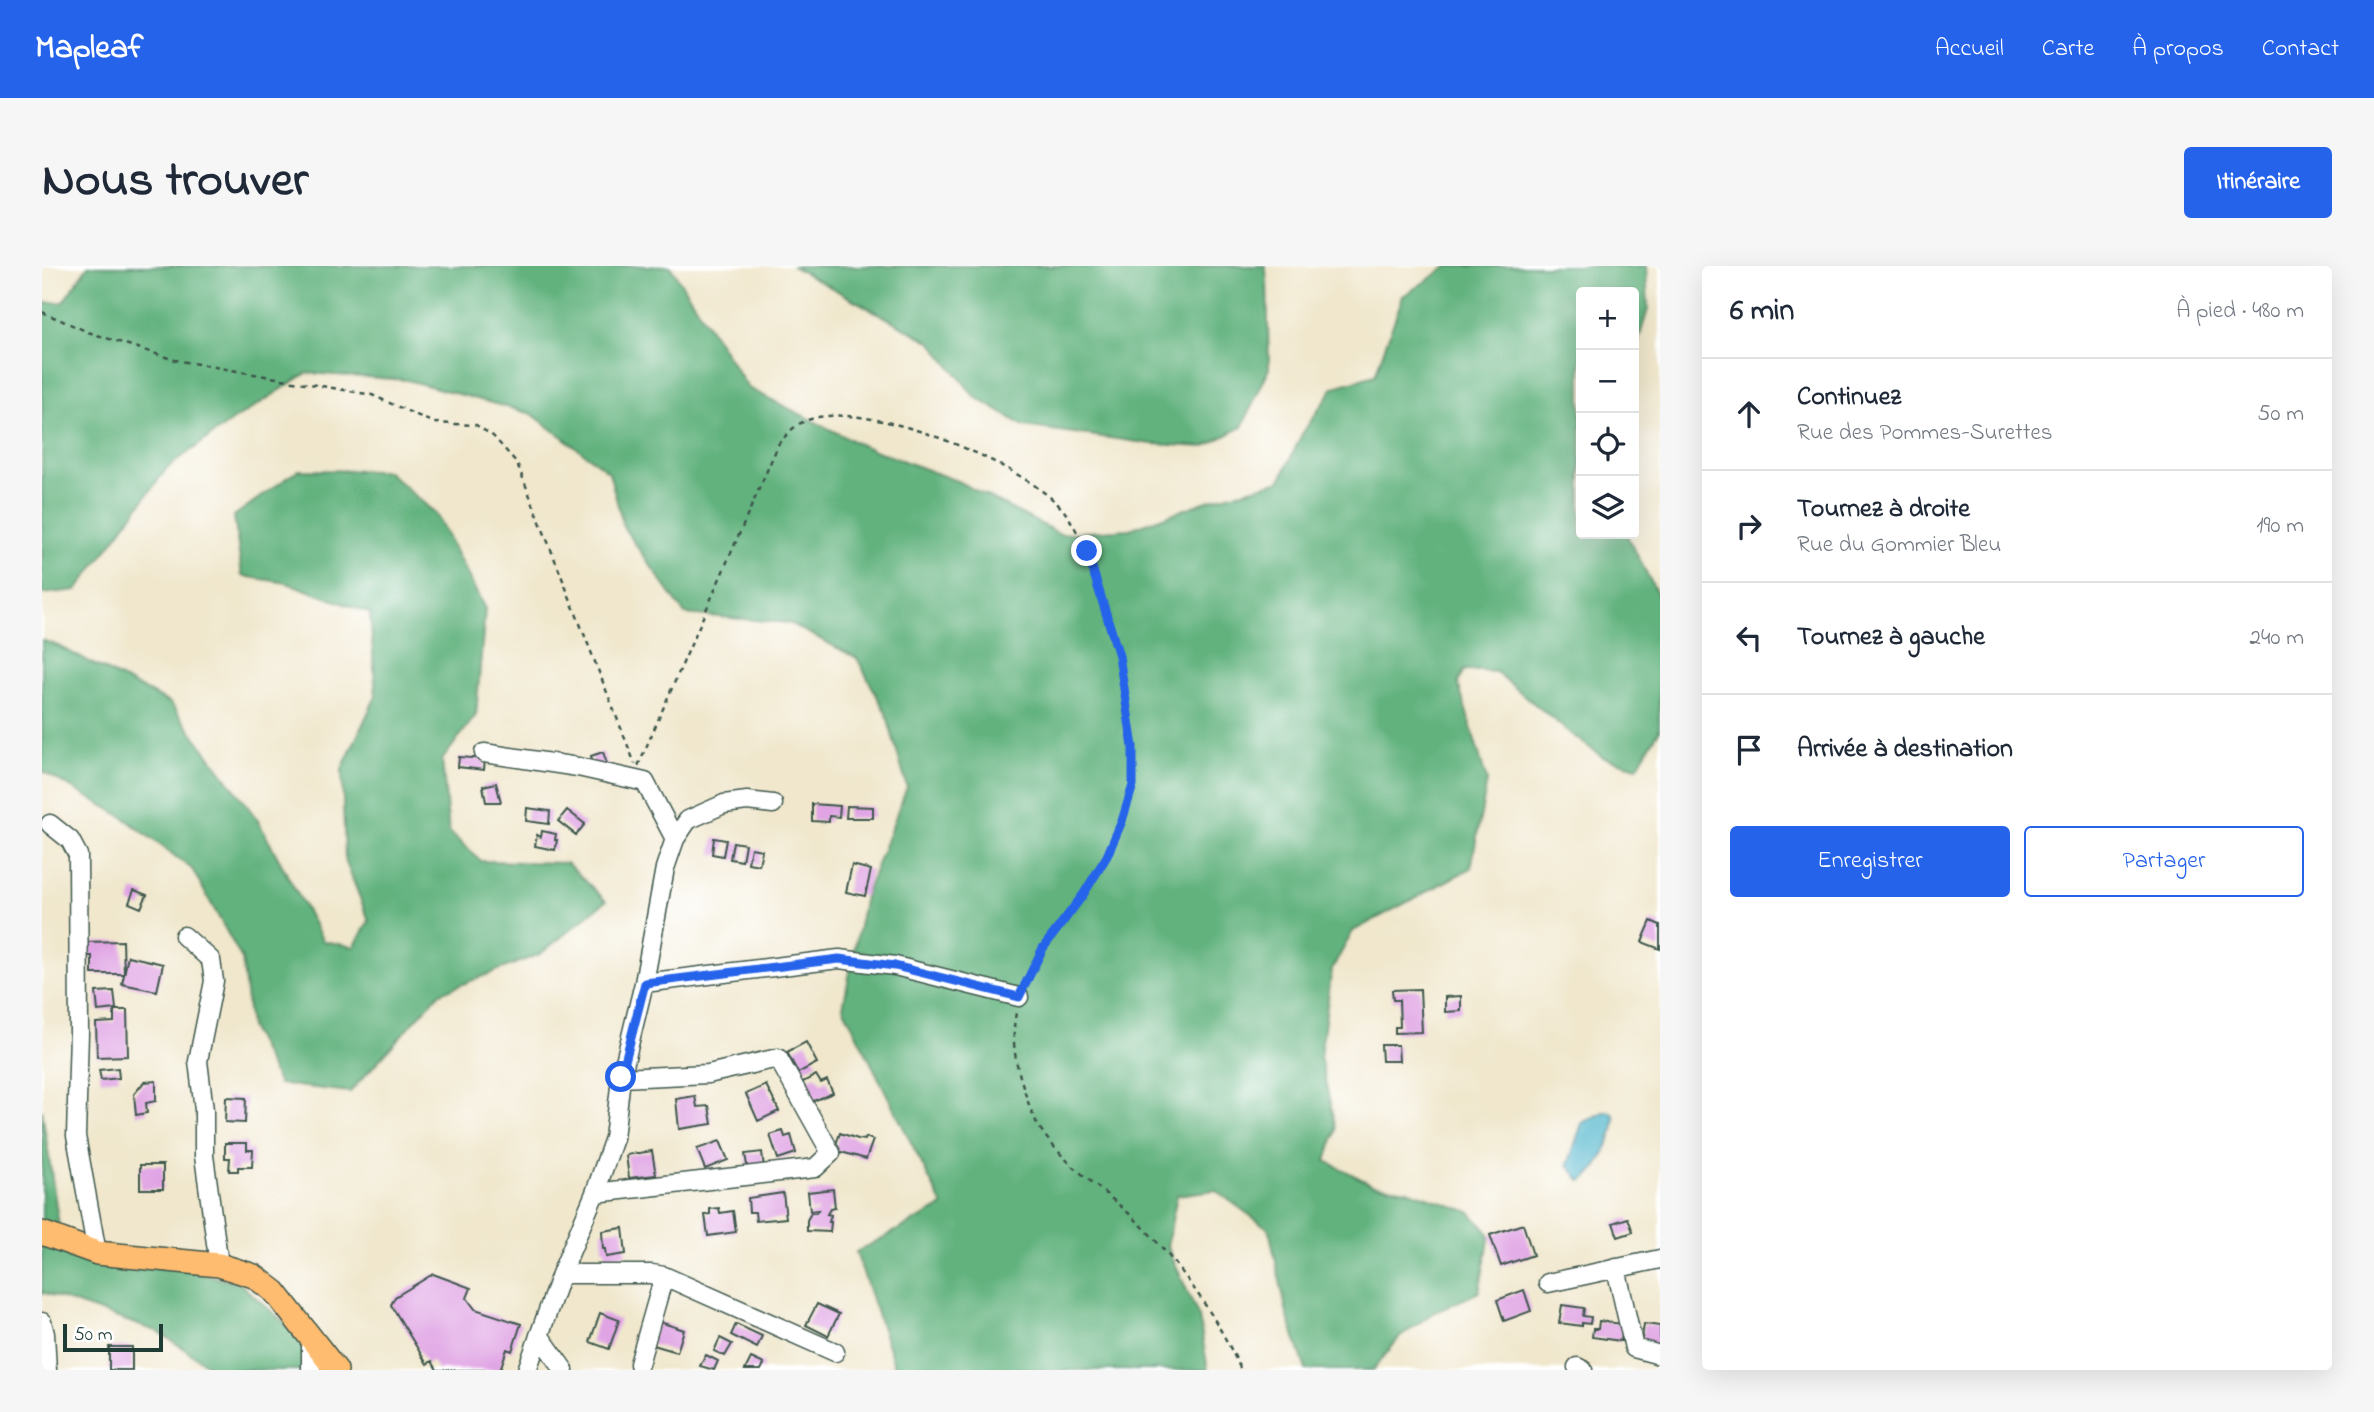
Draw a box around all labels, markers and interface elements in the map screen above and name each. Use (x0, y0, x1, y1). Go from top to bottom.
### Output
text: Mapleaf (35, 25, 143, 73)
text: Accueil (1935, 32, 2004, 67)
text: Carte (2042, 32, 2094, 67)
text: À propos (2132, 32, 2224, 67)
text: Contact (2262, 32, 2339, 67)
text: Nous trouver (42, 146, 308, 218)
button: Itinéraire (2184, 147, 2332, 218)
map controls (1576, 287, 1639, 539)
button: + (1576, 287, 1639, 350)
text: 6 min (1730, 290, 1794, 334)
text: À pied · 480 m (2176, 295, 2304, 328)
button: − (1576, 350, 1639, 413)
text: Continuez (1797, 379, 1901, 417)
icon: ahead (1730, 395, 1768, 433)
text: 50 m (2257, 398, 2304, 431)
button: locate (1576, 413, 1639, 476)
text: Rue des Pommes-Surettes (1797, 417, 2053, 450)
button: layers (1576, 476, 1639, 539)
text: Tournez à droite (1797, 491, 1970, 529)
icon: right (1730, 507, 1768, 545)
text: 190 m (2256, 510, 2304, 543)
text: Rue du Gommier Bleu (1797, 529, 2001, 562)
route end (1071, 535, 1102, 566)
icon: left (1730, 619, 1768, 657)
text: Tournez à gauche (1797, 619, 1985, 657)
text: 240 m (2250, 622, 2304, 655)
icon: arrive (1730, 731, 1768, 769)
text: Arrivée à destination (1797, 731, 2013, 769)
button: Enregistrer (1730, 826, 2010, 897)
button: Partager (2024, 826, 2304, 897)
route start (605, 1061, 636, 1092)
scale bar (63, 1321, 163, 1353)
text: 50 m (74, 1322, 113, 1349)

